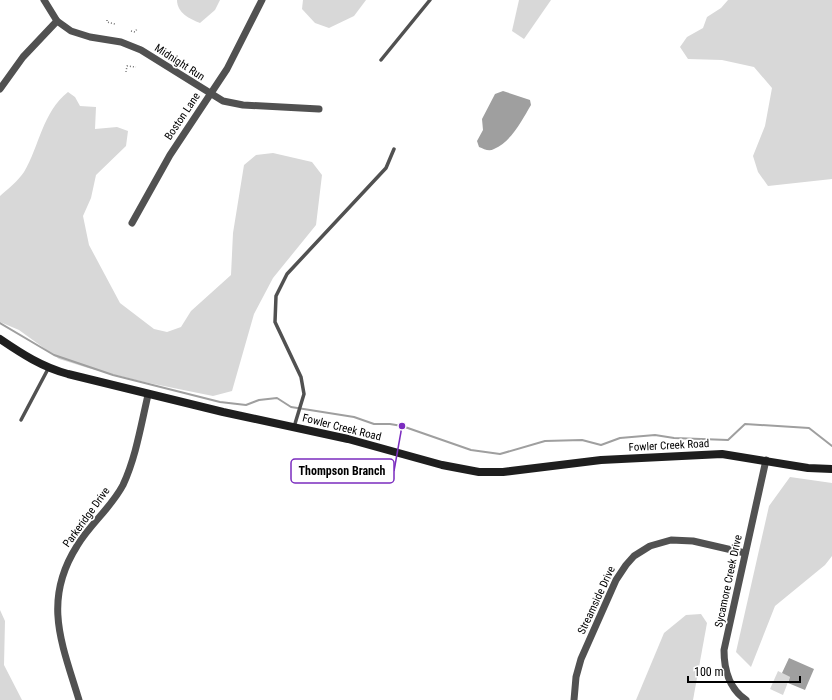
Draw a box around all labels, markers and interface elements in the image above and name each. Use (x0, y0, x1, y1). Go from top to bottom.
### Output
street label: Midnight Run (152, 41, 207, 83)
street label: Boston Lane (162, 90, 203, 142)
street label: Fowler Creek Road (301, 411, 383, 444)
street label: Fowler Creek Road (628, 437, 710, 454)
callout: Thompson Branch (291, 459, 394, 483)
text: Thompson Branch (299, 464, 386, 478)
street label: Parkeridge Drive (60, 485, 113, 550)
street label: Sycamore Creek Drive (712, 534, 745, 629)
street label: Streamside Drive (575, 564, 618, 636)
scale bar (688, 658, 800, 684)
text: 100 m (694, 665, 724, 679)

